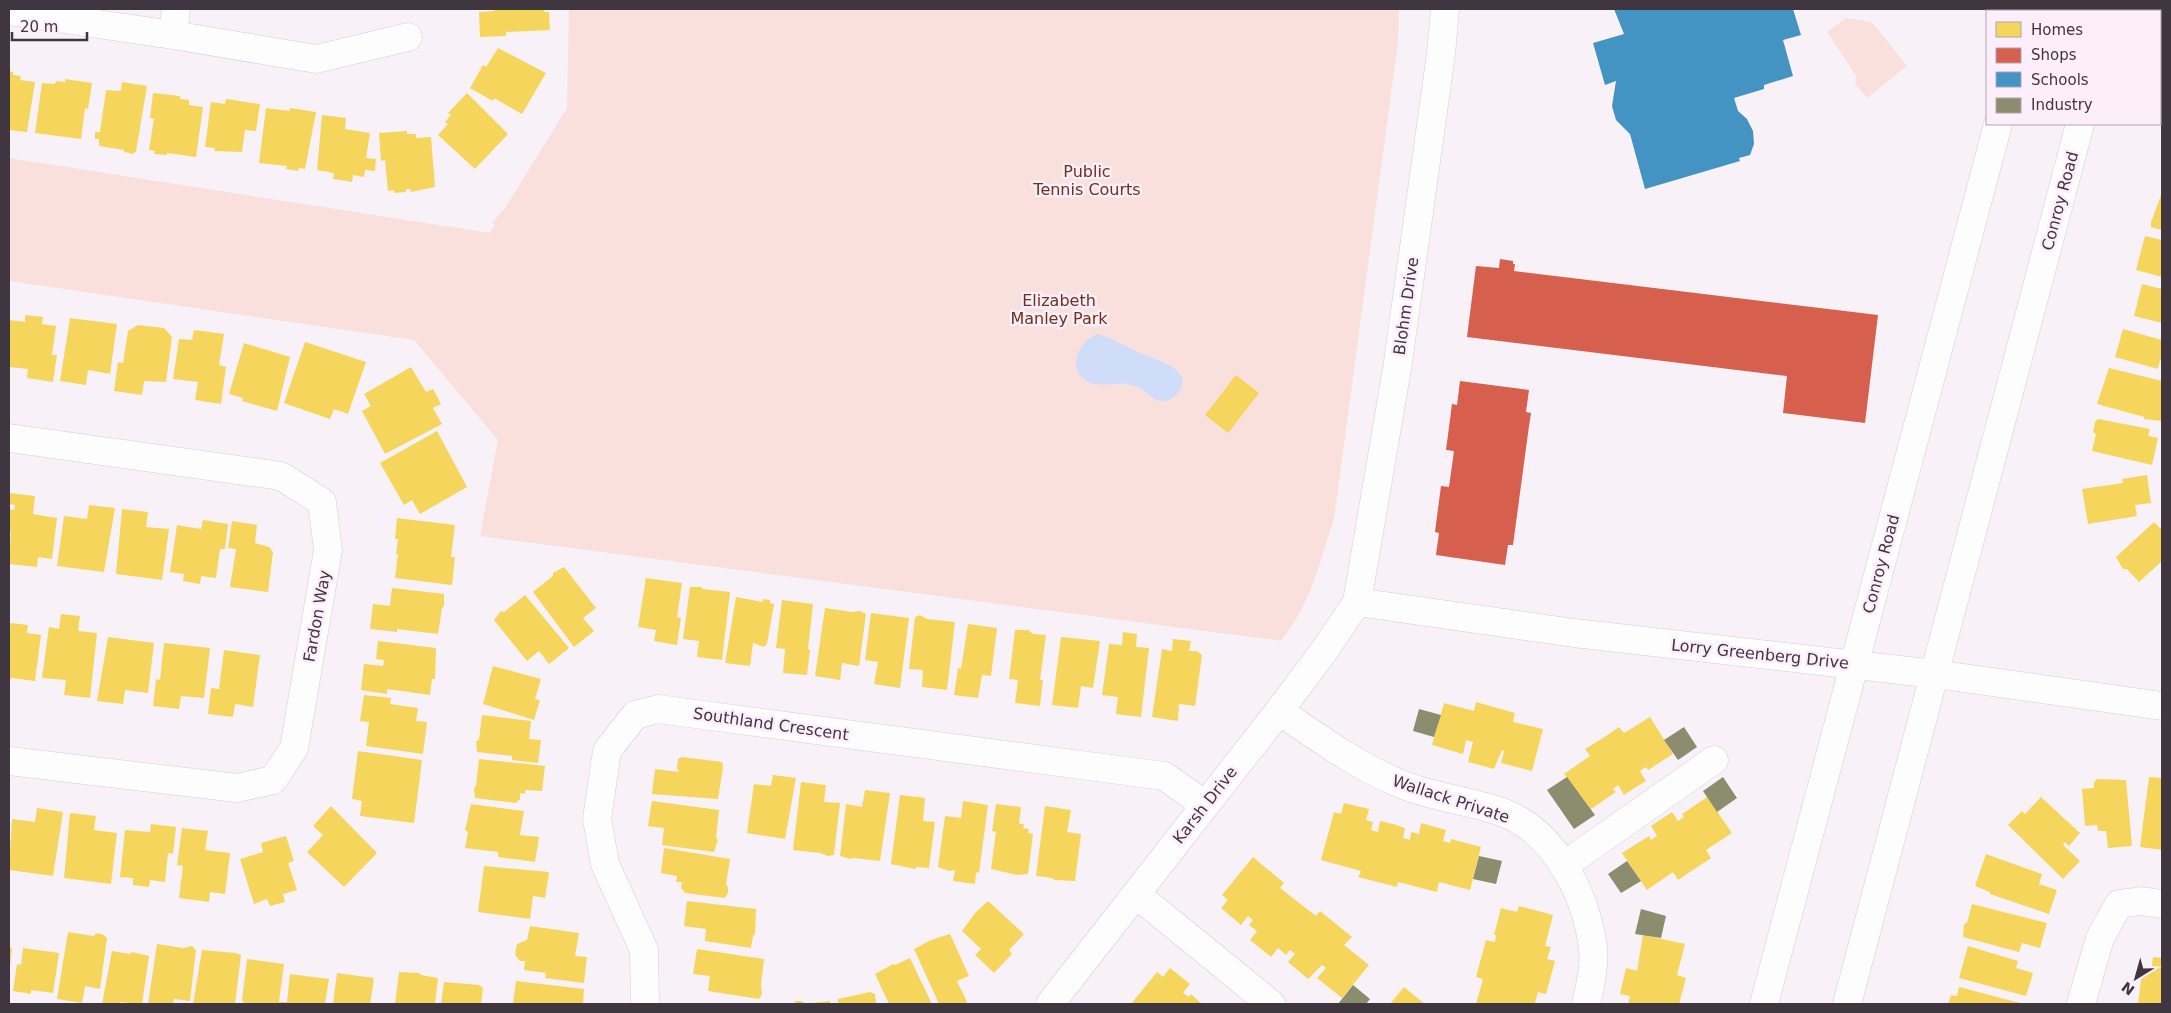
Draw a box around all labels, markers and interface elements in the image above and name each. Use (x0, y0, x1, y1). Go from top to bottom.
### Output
scale bar (12, 10, 88, 42)
legend (1986, 10, 2161, 125)
text: 20 m (20, 18, 58, 36)
text: Homes (2031, 21, 2083, 39)
text: Shops (2031, 46, 2077, 64)
text: Schools (2031, 71, 2089, 89)
text: Industry (2031, 96, 2093, 114)
street label: Conroy Road (2038, 149, 2082, 253)
park label: Public Tennis Courts (1032, 162, 1141, 199)
street label: Blohm Drive (1390, 256, 1422, 356)
park label: Elizabeth Manley Park (1010, 291, 1108, 328)
street label: Conroy Road (1859, 512, 1903, 616)
street label: Fardon Way (300, 569, 334, 663)
street label: Lorry Greenberg Drive (1670, 635, 1850, 673)
street label: Southland Crescent (692, 704, 850, 744)
street label: Karsh Drive (1169, 763, 1241, 847)
street label: Wallack Private (1390, 771, 1512, 827)
north arrow (2111, 953, 2161, 1003)
text: N (2119, 978, 2138, 998)

